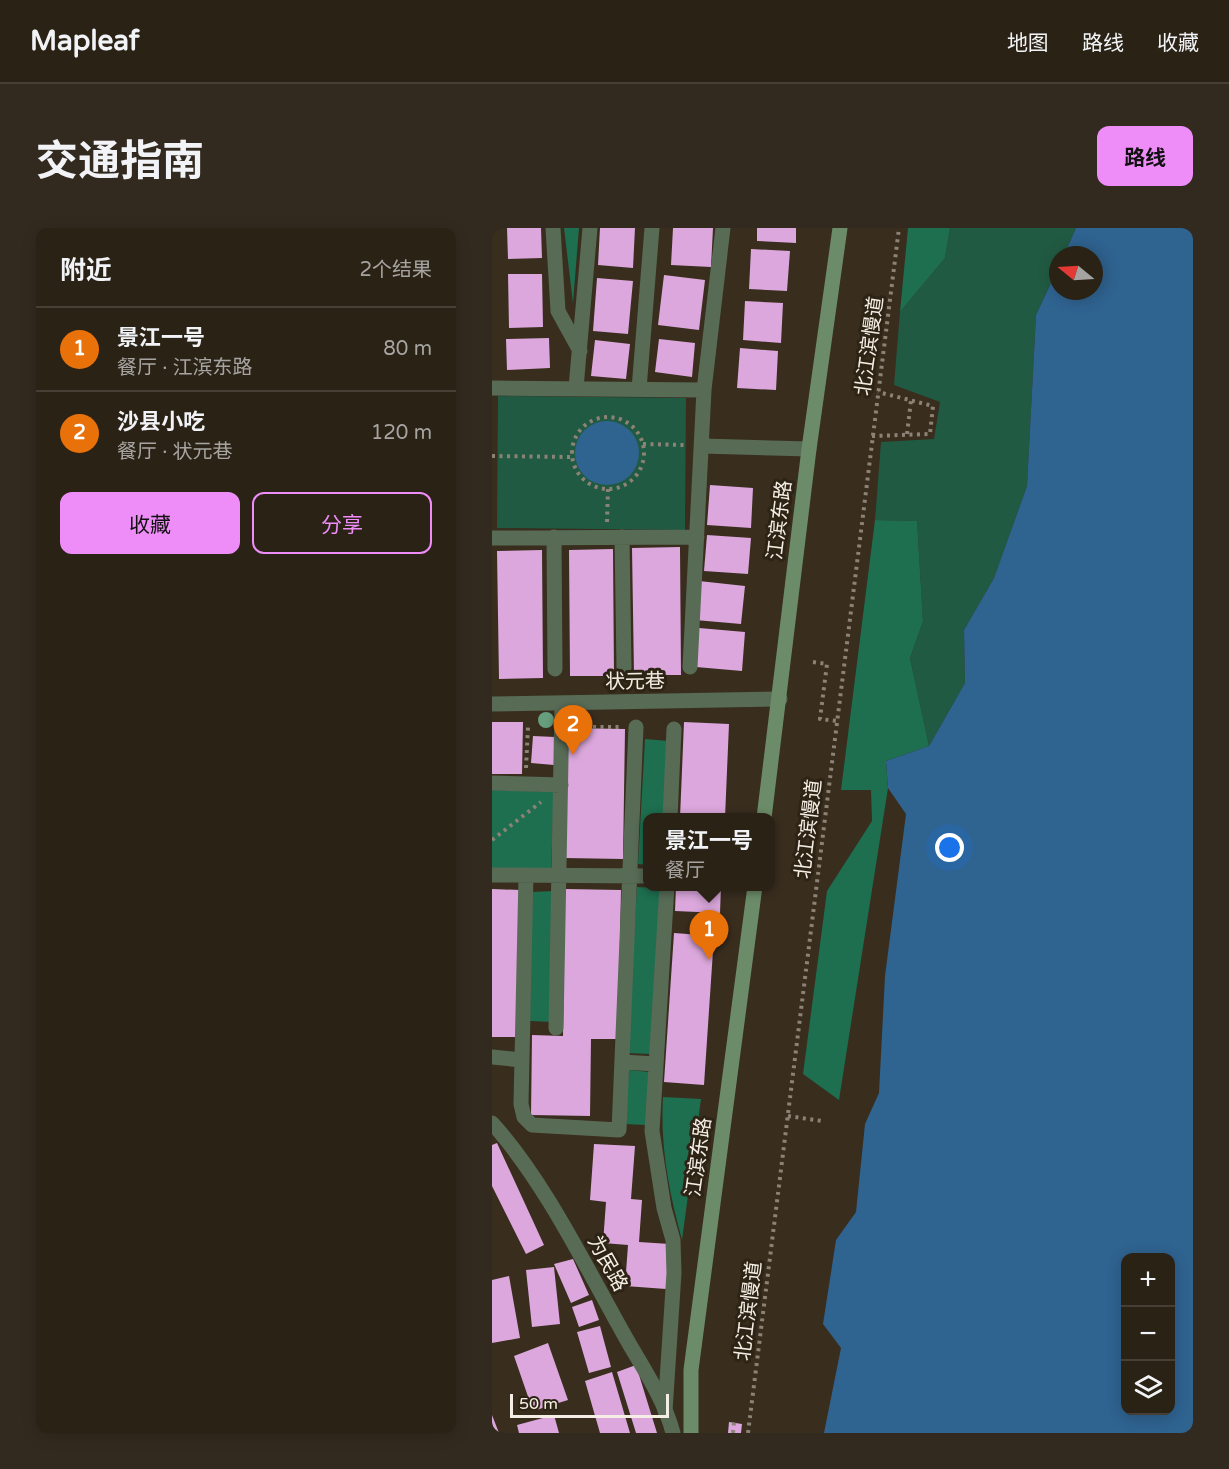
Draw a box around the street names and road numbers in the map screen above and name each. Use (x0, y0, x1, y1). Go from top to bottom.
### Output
street label: 北江滨慢道 (851, 295, 889, 397)
street label: 江滨东路 (763, 479, 797, 561)
street label: 状元巷 (605, 669, 665, 695)
street label: 北江滨慢道 (791, 778, 827, 880)
street label: 江滨东路 (682, 1116, 716, 1198)
street label: 为民路 (582, 1231, 632, 1296)
street label: 北江滨慢道 (731, 1260, 767, 1362)

